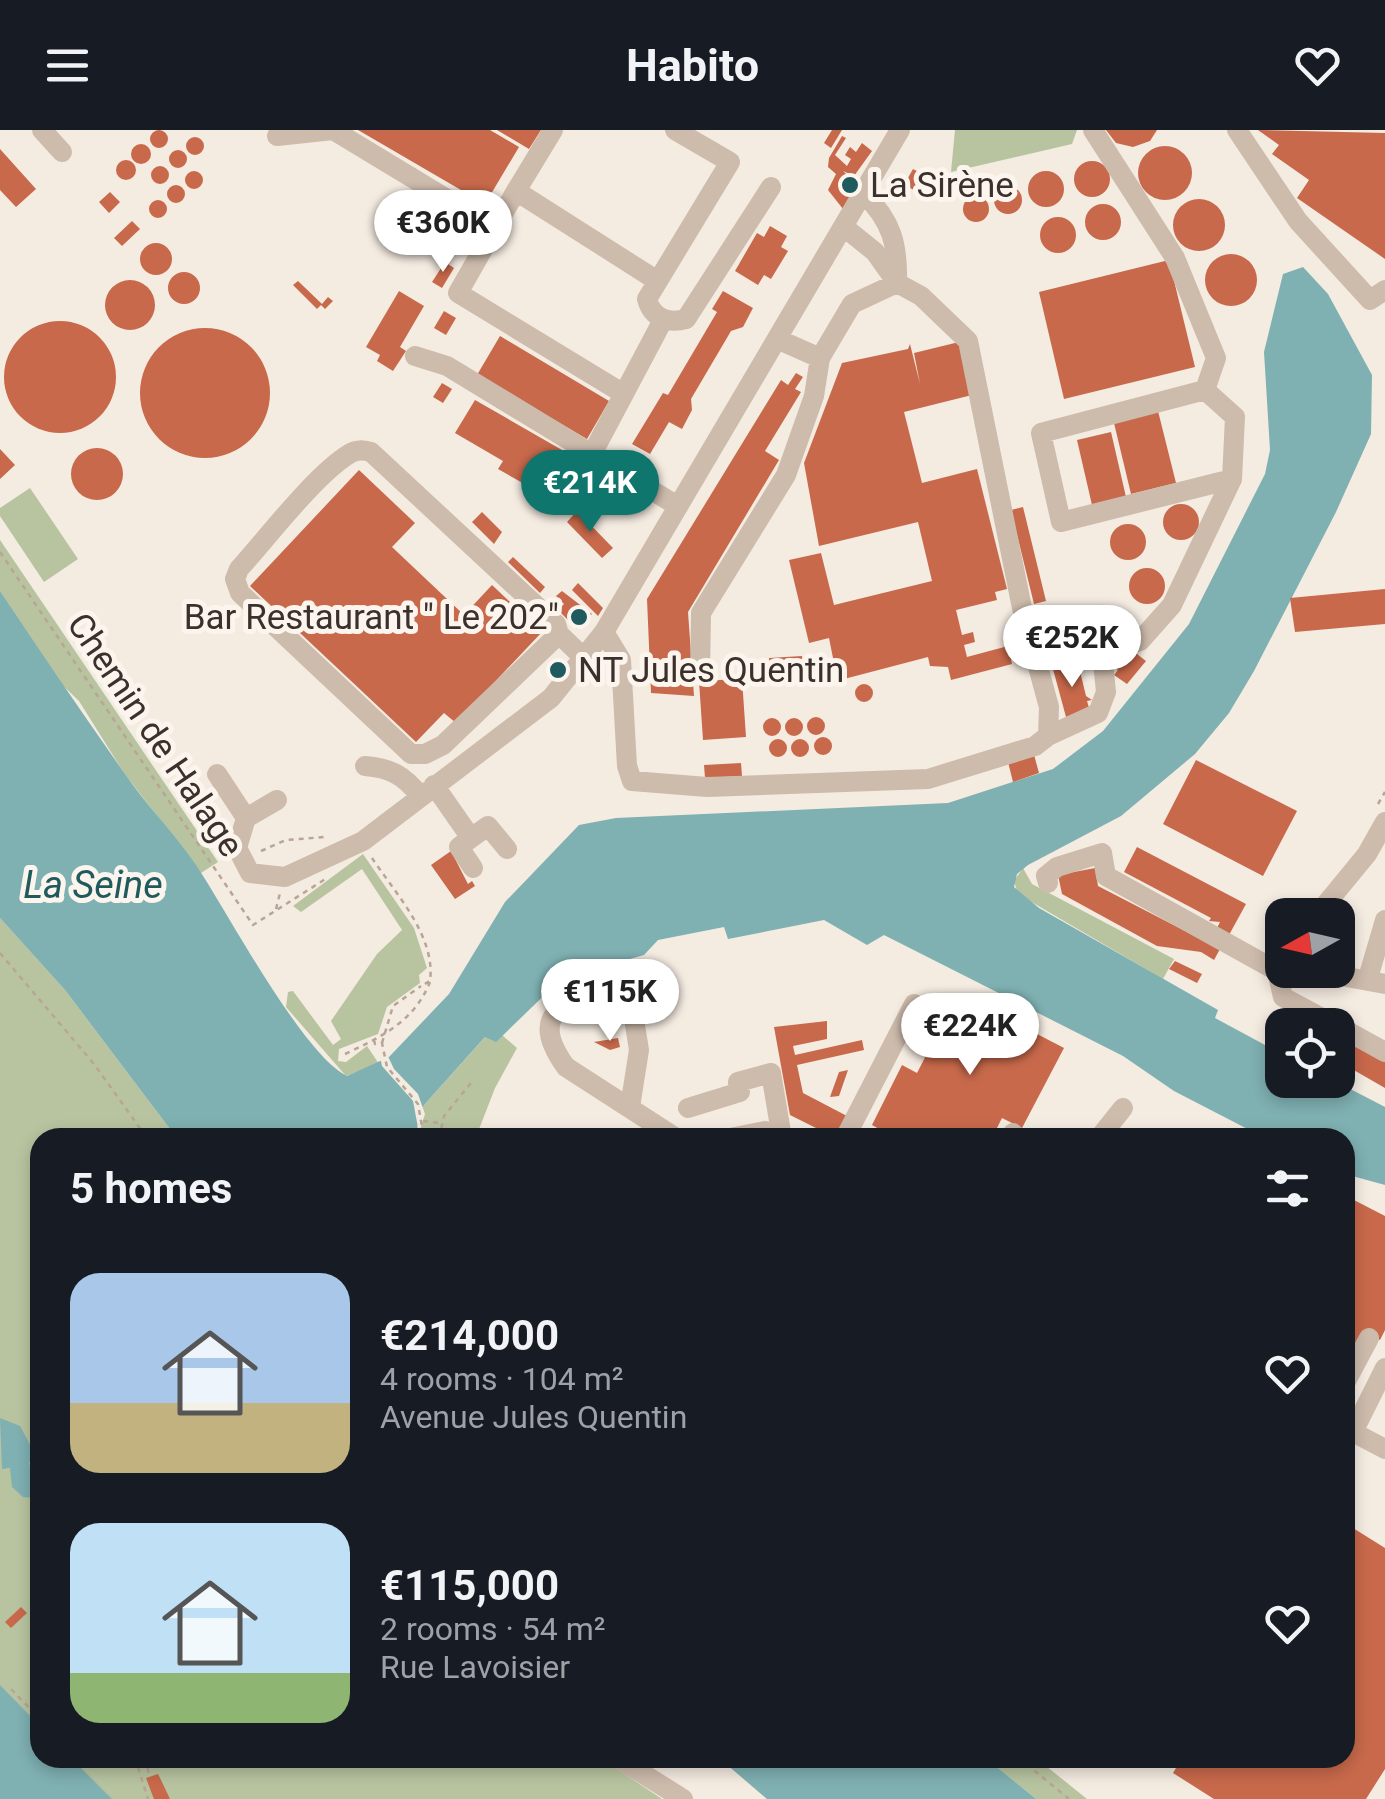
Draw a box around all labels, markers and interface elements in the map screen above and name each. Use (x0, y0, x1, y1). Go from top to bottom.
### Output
icon: menu (40, 38, 95, 93)
icon: heart (1290, 38, 1345, 93)
text: Habito (626, 39, 759, 92)
place label: La Sirène (870, 165, 1014, 206)
marker: La Sirène (839, 174, 861, 196)
pin: €360K (373, 190, 513, 275)
text: €360K (396, 203, 490, 241)
pin: €214K (520, 450, 660, 535)
text: €214K (543, 463, 637, 501)
place label: Bar Restaurant " Le 202" (184, 597, 559, 638)
pin: €252K (1002, 605, 1142, 690)
street label: Chemin de Halage (58, 606, 252, 864)
marker: Bar Restaurant " Le 202" (568, 606, 590, 628)
text: €252K (1025, 618, 1119, 656)
place label: NT Jules Quentin (578, 650, 844, 691)
marker: NT Jules Quentin (547, 659, 569, 681)
water label: La Seine (23, 863, 163, 907)
north arrow (1265, 898, 1355, 988)
map controls (1265, 898, 1355, 1098)
pin: €115K (540, 959, 680, 1044)
text: €115K (563, 972, 657, 1010)
pin: €224K (900, 993, 1040, 1078)
text: €224K (923, 1006, 1017, 1044)
button: locate (1265, 1008, 1355, 1098)
icon: filters (1260, 1161, 1315, 1216)
text: 5 homes (70, 1164, 232, 1213)
text: €214,000 (380, 1311, 559, 1360)
icon: home (150, 1313, 270, 1433)
icon: heart (1260, 1346, 1315, 1401)
text: 4 rooms · 104 m² (380, 1360, 623, 1398)
text: Avenue Jules Quentin (380, 1398, 687, 1436)
text: €115,000 (380, 1561, 559, 1610)
icon: home (150, 1563, 270, 1683)
icon: heart (1260, 1596, 1315, 1651)
text: 2 rooms · 54 m² (380, 1610, 605, 1648)
text: Rue Lavoisier (380, 1648, 570, 1686)

